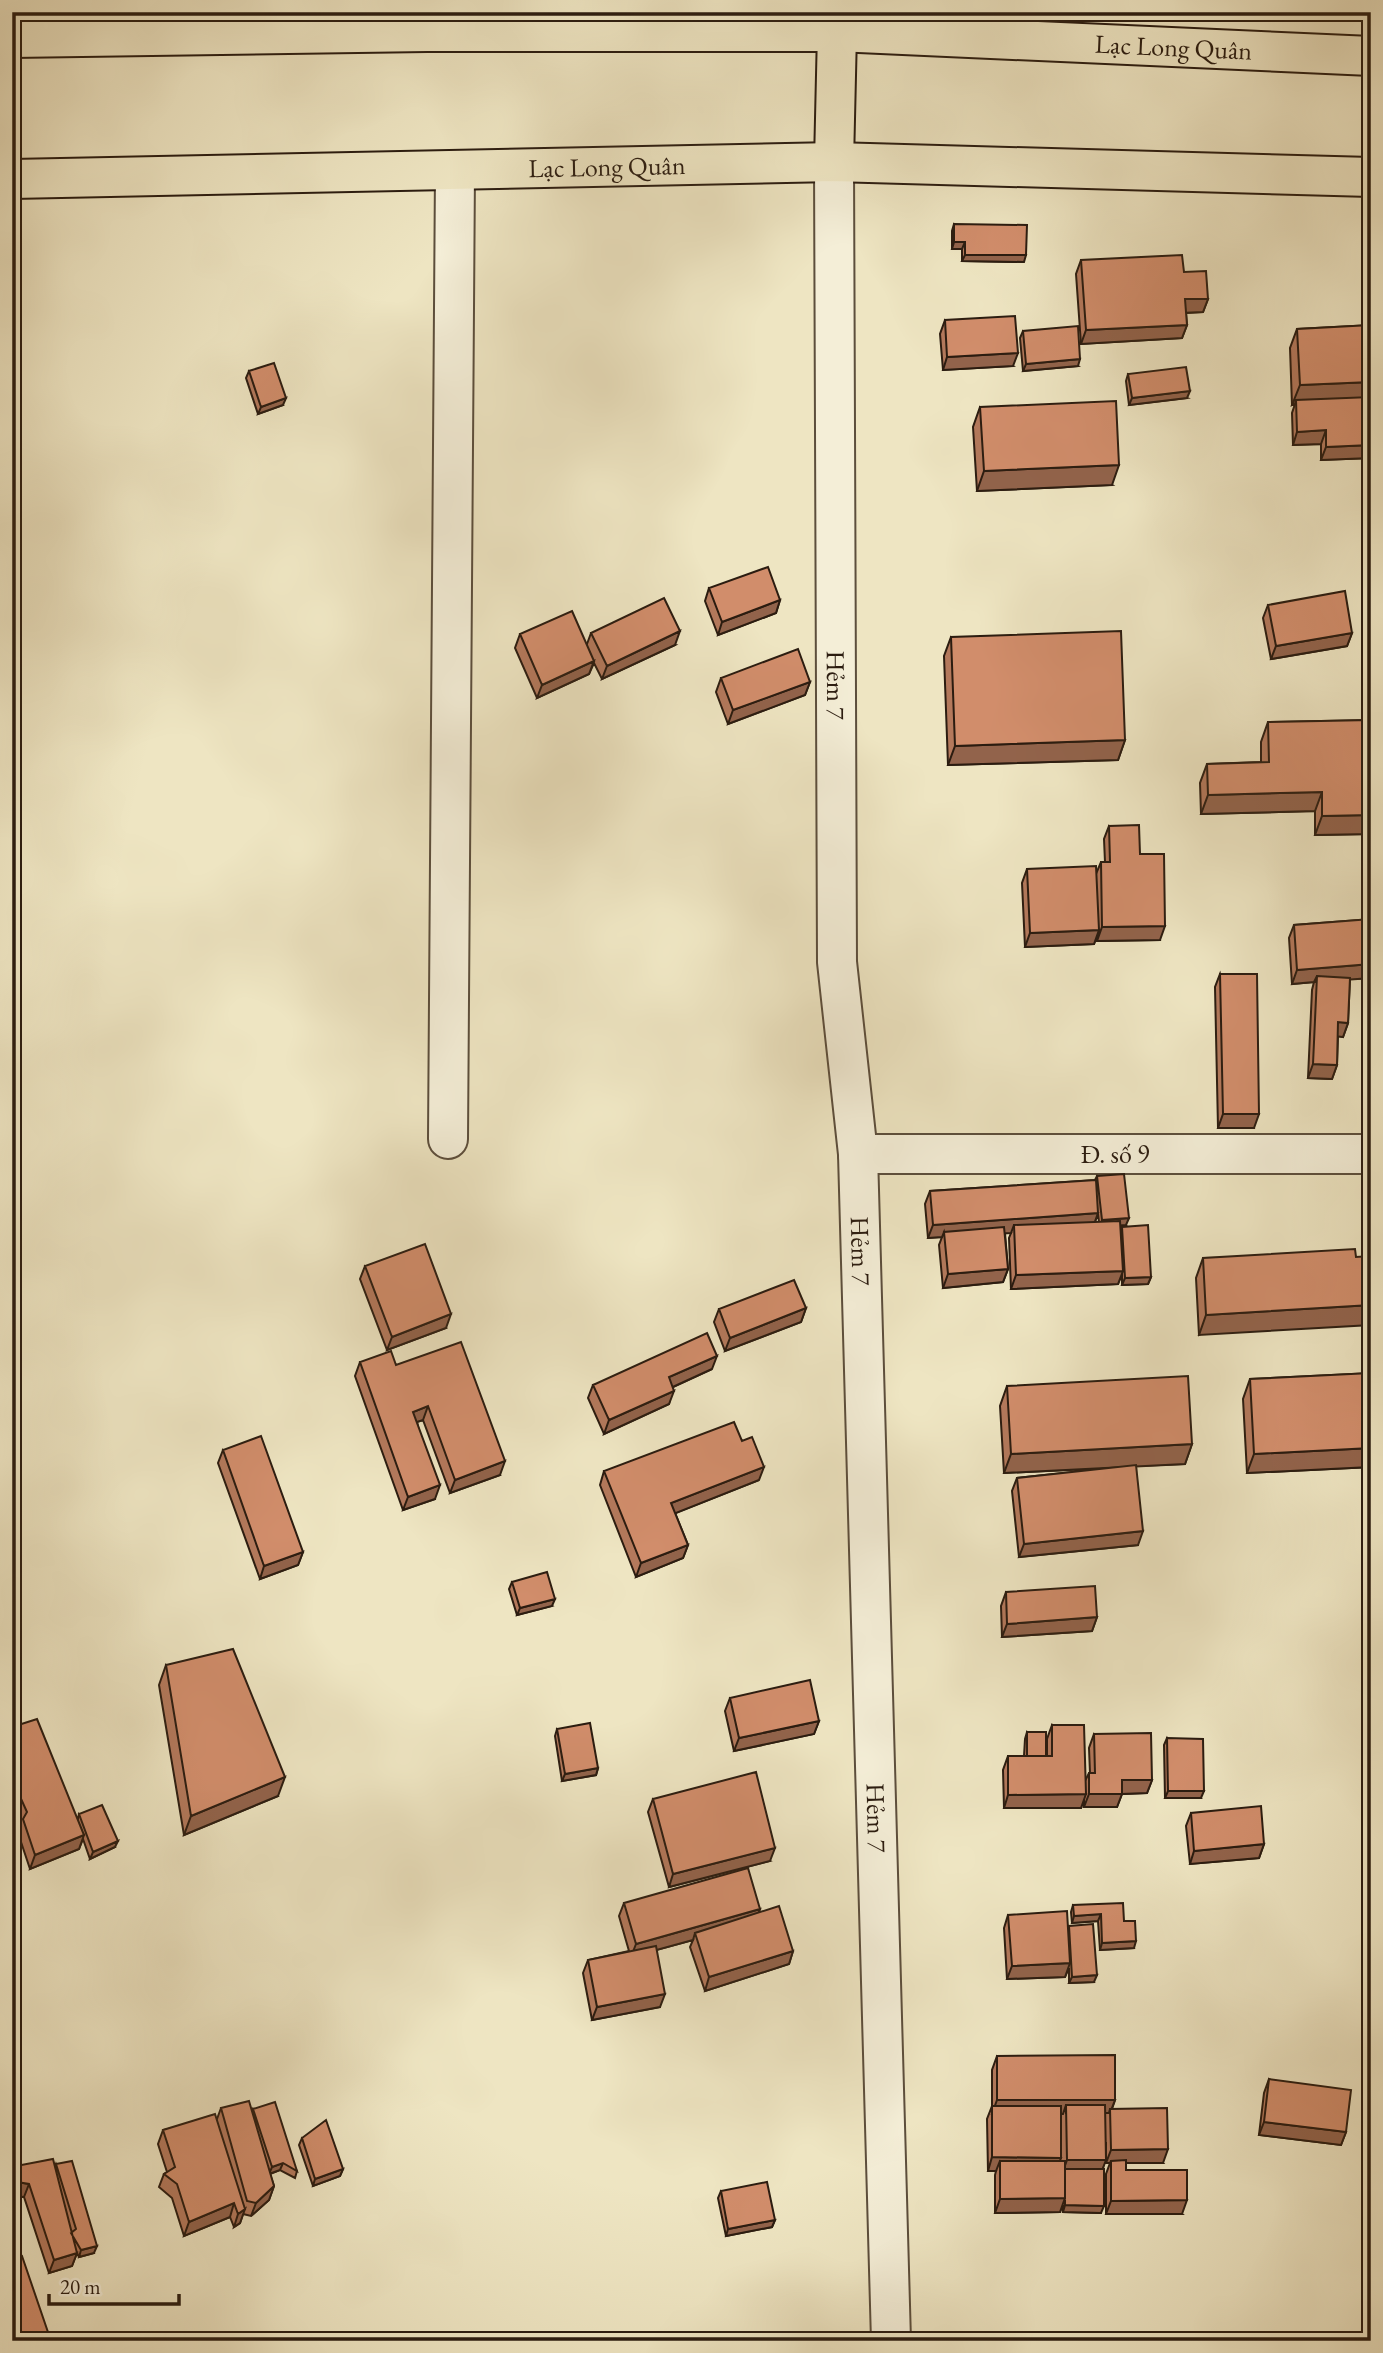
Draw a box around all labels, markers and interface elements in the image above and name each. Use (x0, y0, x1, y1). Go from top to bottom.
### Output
street label: Lạc Long Quân (1094, 27, 1253, 68)
street label: Lạc Long Quân (528, 148, 686, 185)
street label: Hẻm 7 (819, 650, 853, 720)
street label: Đ. số 9 (1081, 1137, 1150, 1171)
street label: Hẻm 7 (843, 1216, 879, 1286)
street label: Hẻm 7 (858, 1783, 894, 1853)
scale bar (49, 2262, 178, 2306)
text: 20 m (60, 2273, 101, 2300)

